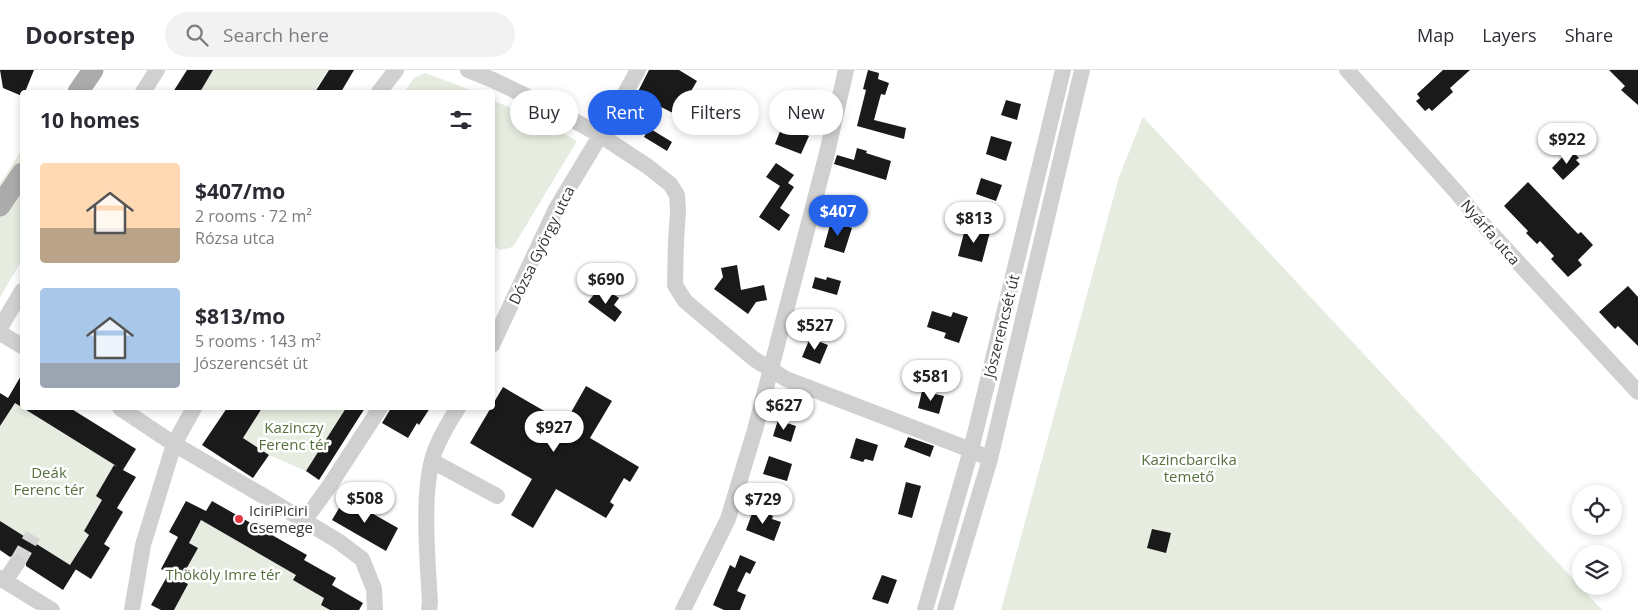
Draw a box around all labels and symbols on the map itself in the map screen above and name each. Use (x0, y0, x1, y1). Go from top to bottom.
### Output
pin: $922 (1537, 122, 1597, 165)
street label: Dózsa György utca (504, 182, 578, 308)
pin: $407 (808, 194, 868, 237)
street label: Nyárfa utca (1457, 195, 1525, 269)
pin: $813 (944, 202, 1004, 244)
pin: $690 (576, 262, 636, 305)
street label: Jószerencsét út (978, 272, 1024, 382)
pin: $527 (785, 308, 845, 351)
pin: $581 (901, 360, 961, 402)
pin: $627 (754, 388, 814, 431)
pin: $927 (524, 410, 584, 453)
park label: Kazinczy Ferenc tér (259, 417, 329, 454)
park label: Kazincbarcika temető (1141, 449, 1237, 486)
park label: Deák Ferenc tér (14, 462, 84, 499)
pin: $508 (335, 482, 395, 524)
pin: $729 (733, 482, 793, 525)
place label: IciriPiciri Csemege (249, 500, 313, 537)
marker: IciriPiciri Csemege (233, 513, 245, 525)
park label: Thököly Imre tér (165, 564, 281, 584)

